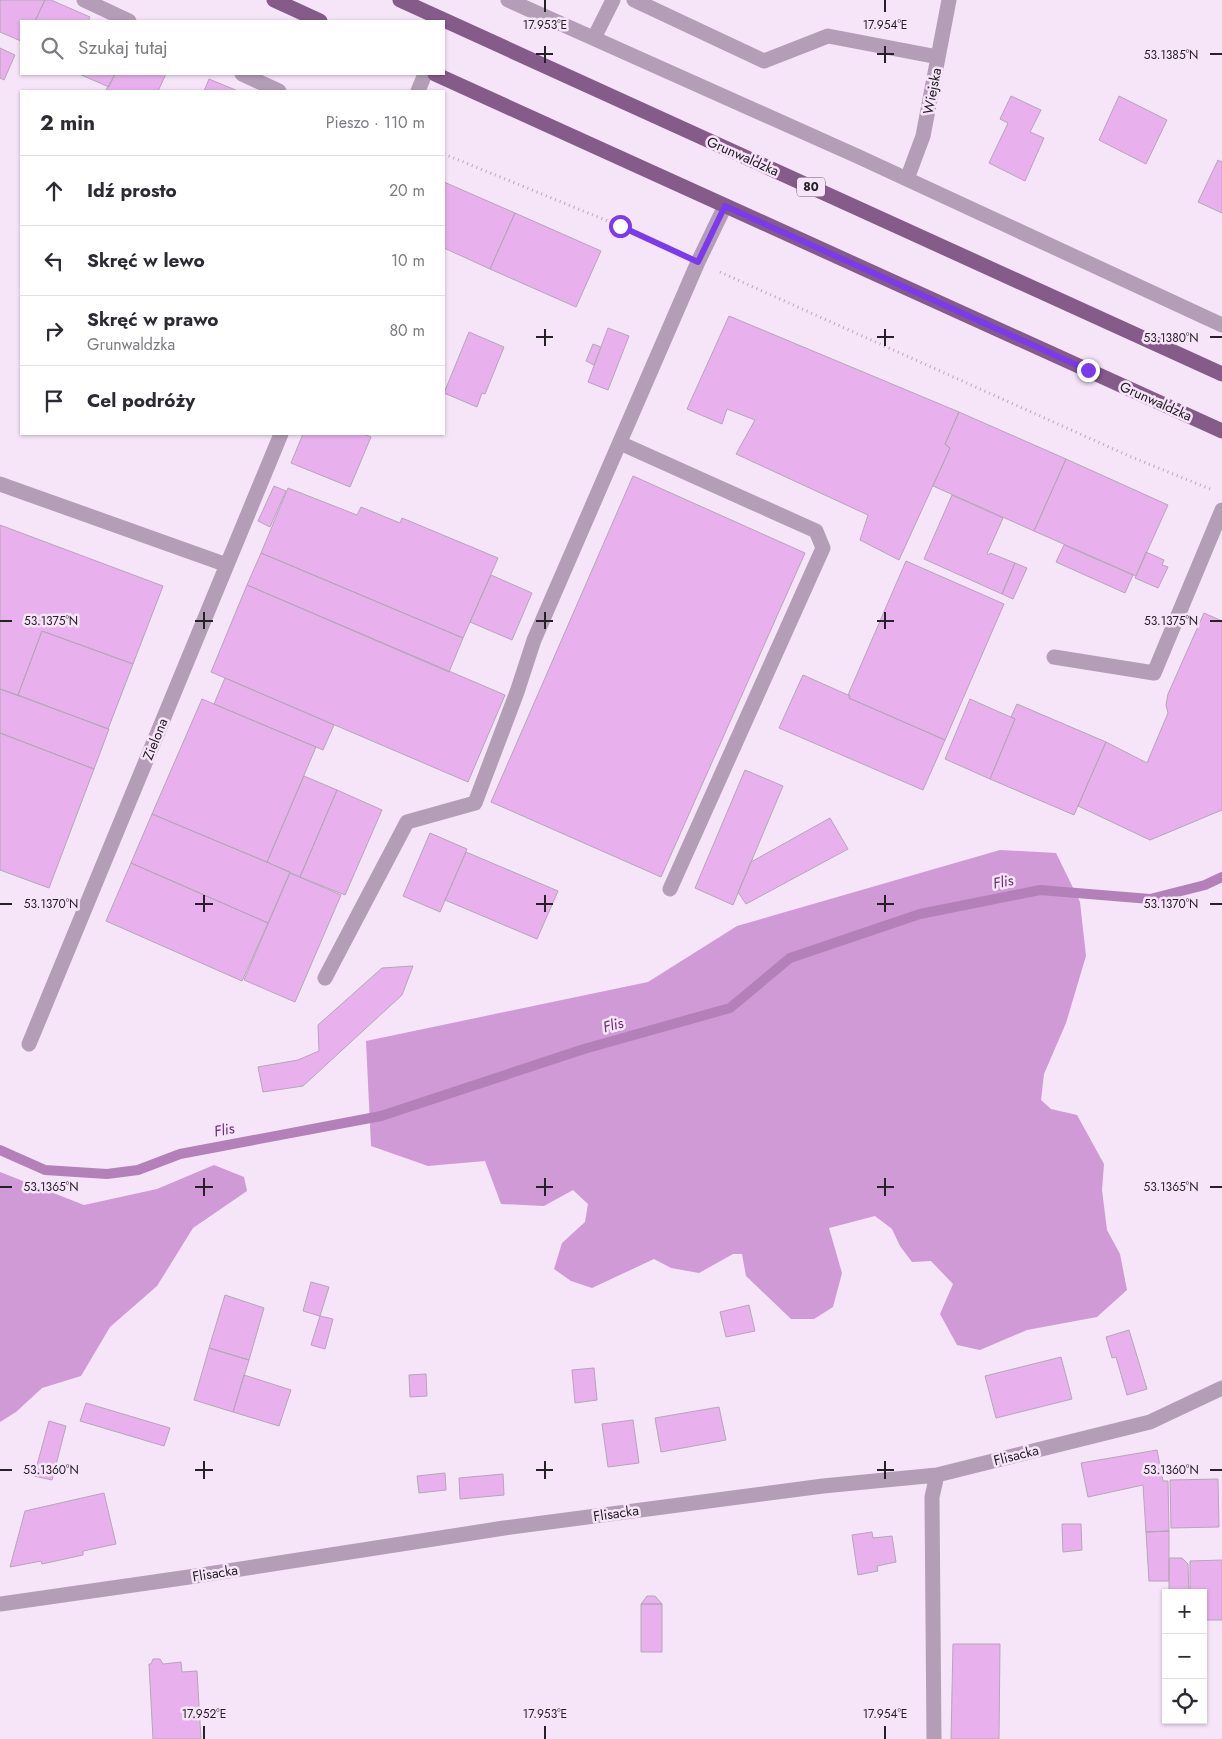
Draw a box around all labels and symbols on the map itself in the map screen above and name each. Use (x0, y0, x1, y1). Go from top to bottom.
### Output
text: 17.953°E (523, 16, 567, 34)
text: 17.954°E (863, 16, 907, 34)
text: 53.1385°N (1144, 46, 1198, 64)
street label: Wiejska (918, 66, 946, 116)
street label: Grunwaldzka (704, 131, 782, 181)
road number: 80 (797, 178, 825, 196)
route start (609, 215, 632, 238)
text: 53.1380°N (1143, 329, 1199, 347)
route end (1077, 359, 1100, 382)
street label: Grunwaldzka (1117, 376, 1195, 426)
text: 53.1375°N (24, 612, 78, 630)
text: 53.1375°N (1144, 612, 1198, 630)
street label: Zielona (138, 715, 172, 763)
water label: Flis (991, 869, 1015, 895)
text: 53.1370°N (24, 895, 78, 913)
text: 53.1370°N (1144, 895, 1198, 913)
water label: Flis (600, 1012, 626, 1038)
water label: Flis (212, 1117, 236, 1143)
text: 53.1365°N (23, 1178, 79, 1196)
text: 53.1365°N (1143, 1178, 1199, 1196)
street label: Flisacka (991, 1440, 1041, 1470)
text: 53.1360°N (23, 1461, 79, 1479)
text: 53.1360°N (1143, 1461, 1199, 1479)
street label: Flisacka (592, 1500, 640, 1526)
street label: Flisacka (191, 1560, 239, 1586)
text: 17.952°E (182, 1705, 226, 1723)
text: 17.953°E (523, 1705, 567, 1723)
text: 17.954°E (863, 1705, 907, 1723)

